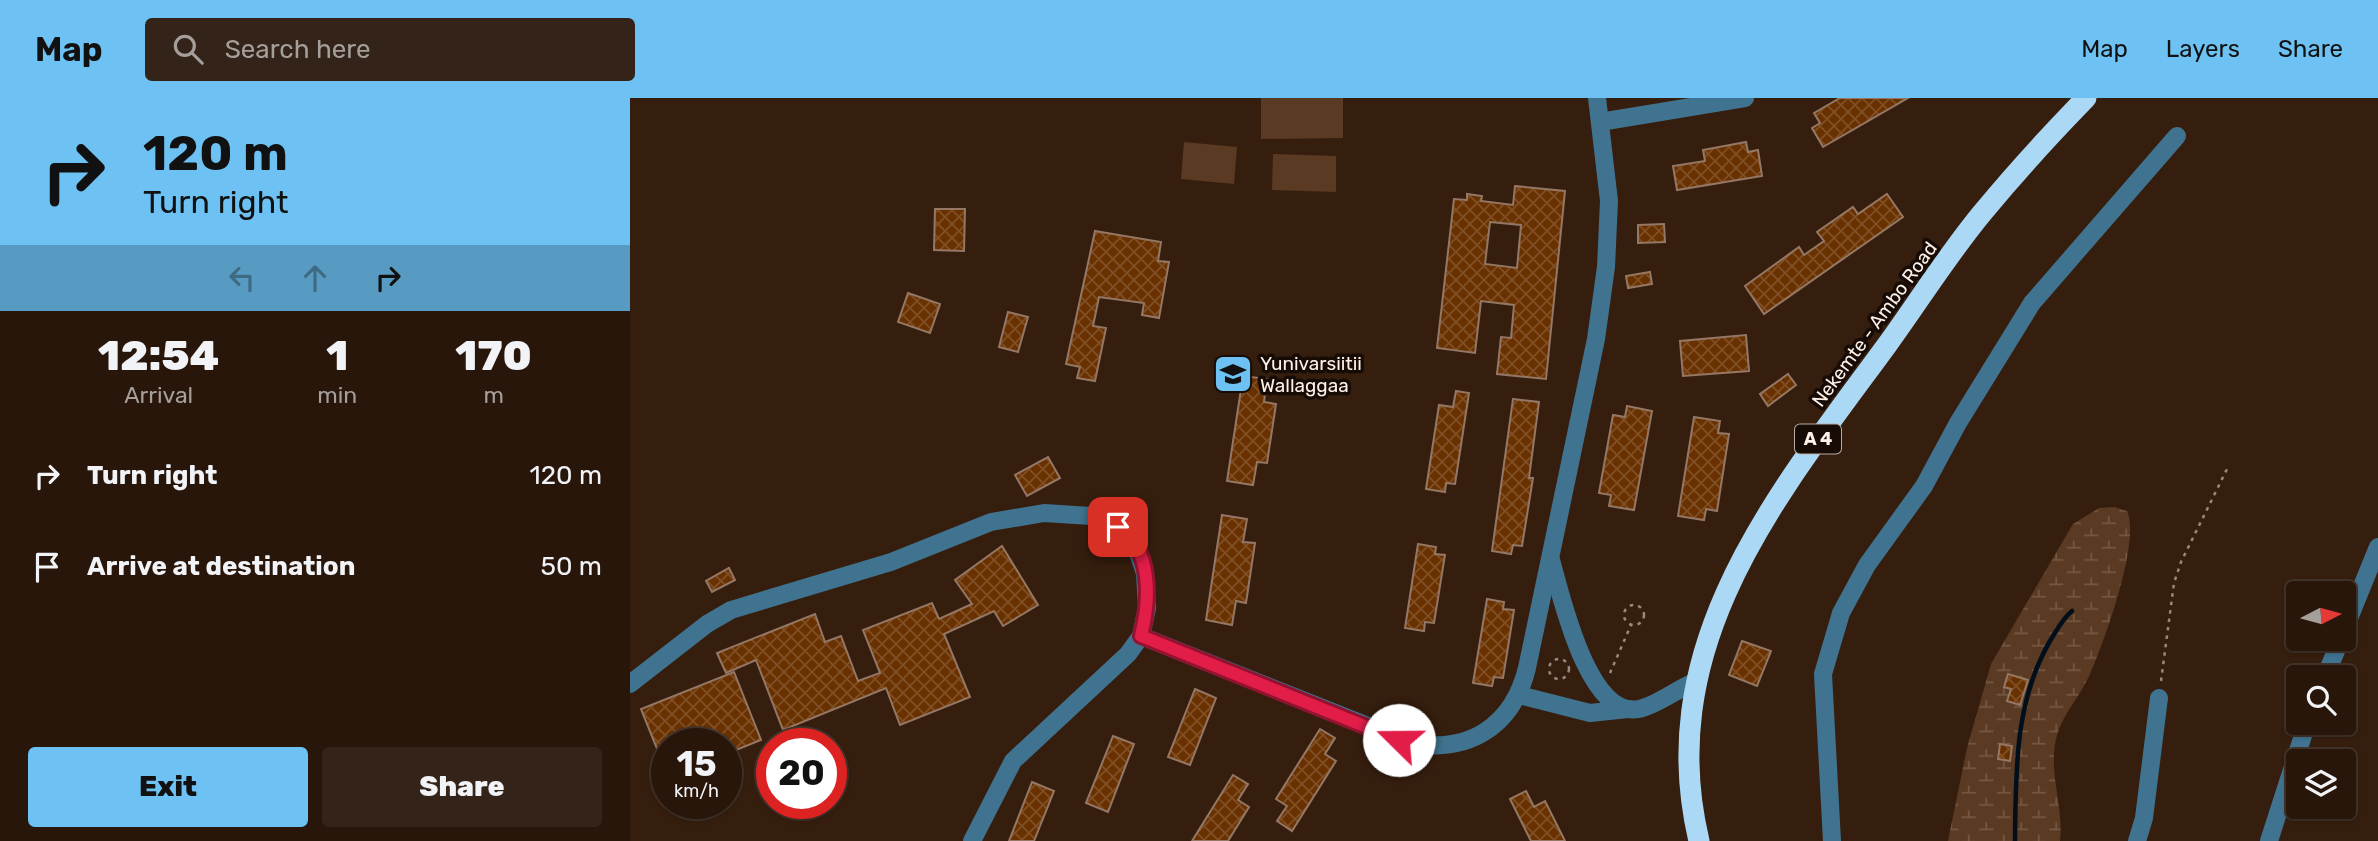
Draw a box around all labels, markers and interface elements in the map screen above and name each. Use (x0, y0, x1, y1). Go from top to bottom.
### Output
search box (145, 18, 635, 81)
text: Map (35, 30, 103, 69)
icon: search (169, 30, 207, 68)
text: Search here (225, 34, 370, 65)
text: Map (2081, 35, 2128, 63)
text: Layers (2166, 35, 2240, 63)
text: Share (2278, 35, 2343, 63)
text: 120 m (143, 124, 288, 182)
icon: right (28, 126, 119, 217)
text: Turn right (143, 183, 288, 221)
street label: Nekemte - Ambo Road (1807, 237, 1942, 411)
icon: left (223, 259, 261, 297)
icon: ahead (296, 259, 334, 297)
icon: right (369, 259, 407, 297)
text: 12:54 (98, 331, 219, 381)
text: 1 (326, 331, 348, 381)
text: 170 (455, 331, 532, 381)
place label: Yunivarsiitii Wallaggaa (1260, 352, 1362, 397)
school or university icon: Yunivarsiitii Wallaggaa (1212, 353, 1254, 395)
text: Arrival (124, 381, 193, 409)
text: min (317, 381, 357, 409)
text: m (483, 381, 504, 409)
road number: A 4 (1795, 424, 1841, 454)
icon: right (28, 457, 66, 495)
text: Turn right (87, 460, 217, 491)
text: 120 m (530, 460, 602, 491)
pin (1088, 497, 1148, 557)
icon: arrive (1099, 508, 1137, 546)
icon: arrive (28, 548, 66, 586)
text: Arrive at destination (87, 551, 355, 582)
text: 50 m (541, 551, 602, 582)
north arrow (2286, 581, 2356, 651)
map controls (2286, 581, 2356, 819)
button: search (2286, 665, 2356, 735)
position arrow (1362, 703, 1436, 777)
speed limit sign: 20 (756, 728, 847, 819)
text: 15 (676, 743, 717, 785)
button: Exit (28, 747, 308, 827)
button: Share (322, 747, 602, 827)
button: layers (2286, 749, 2356, 819)
text: km/h (674, 780, 719, 802)

